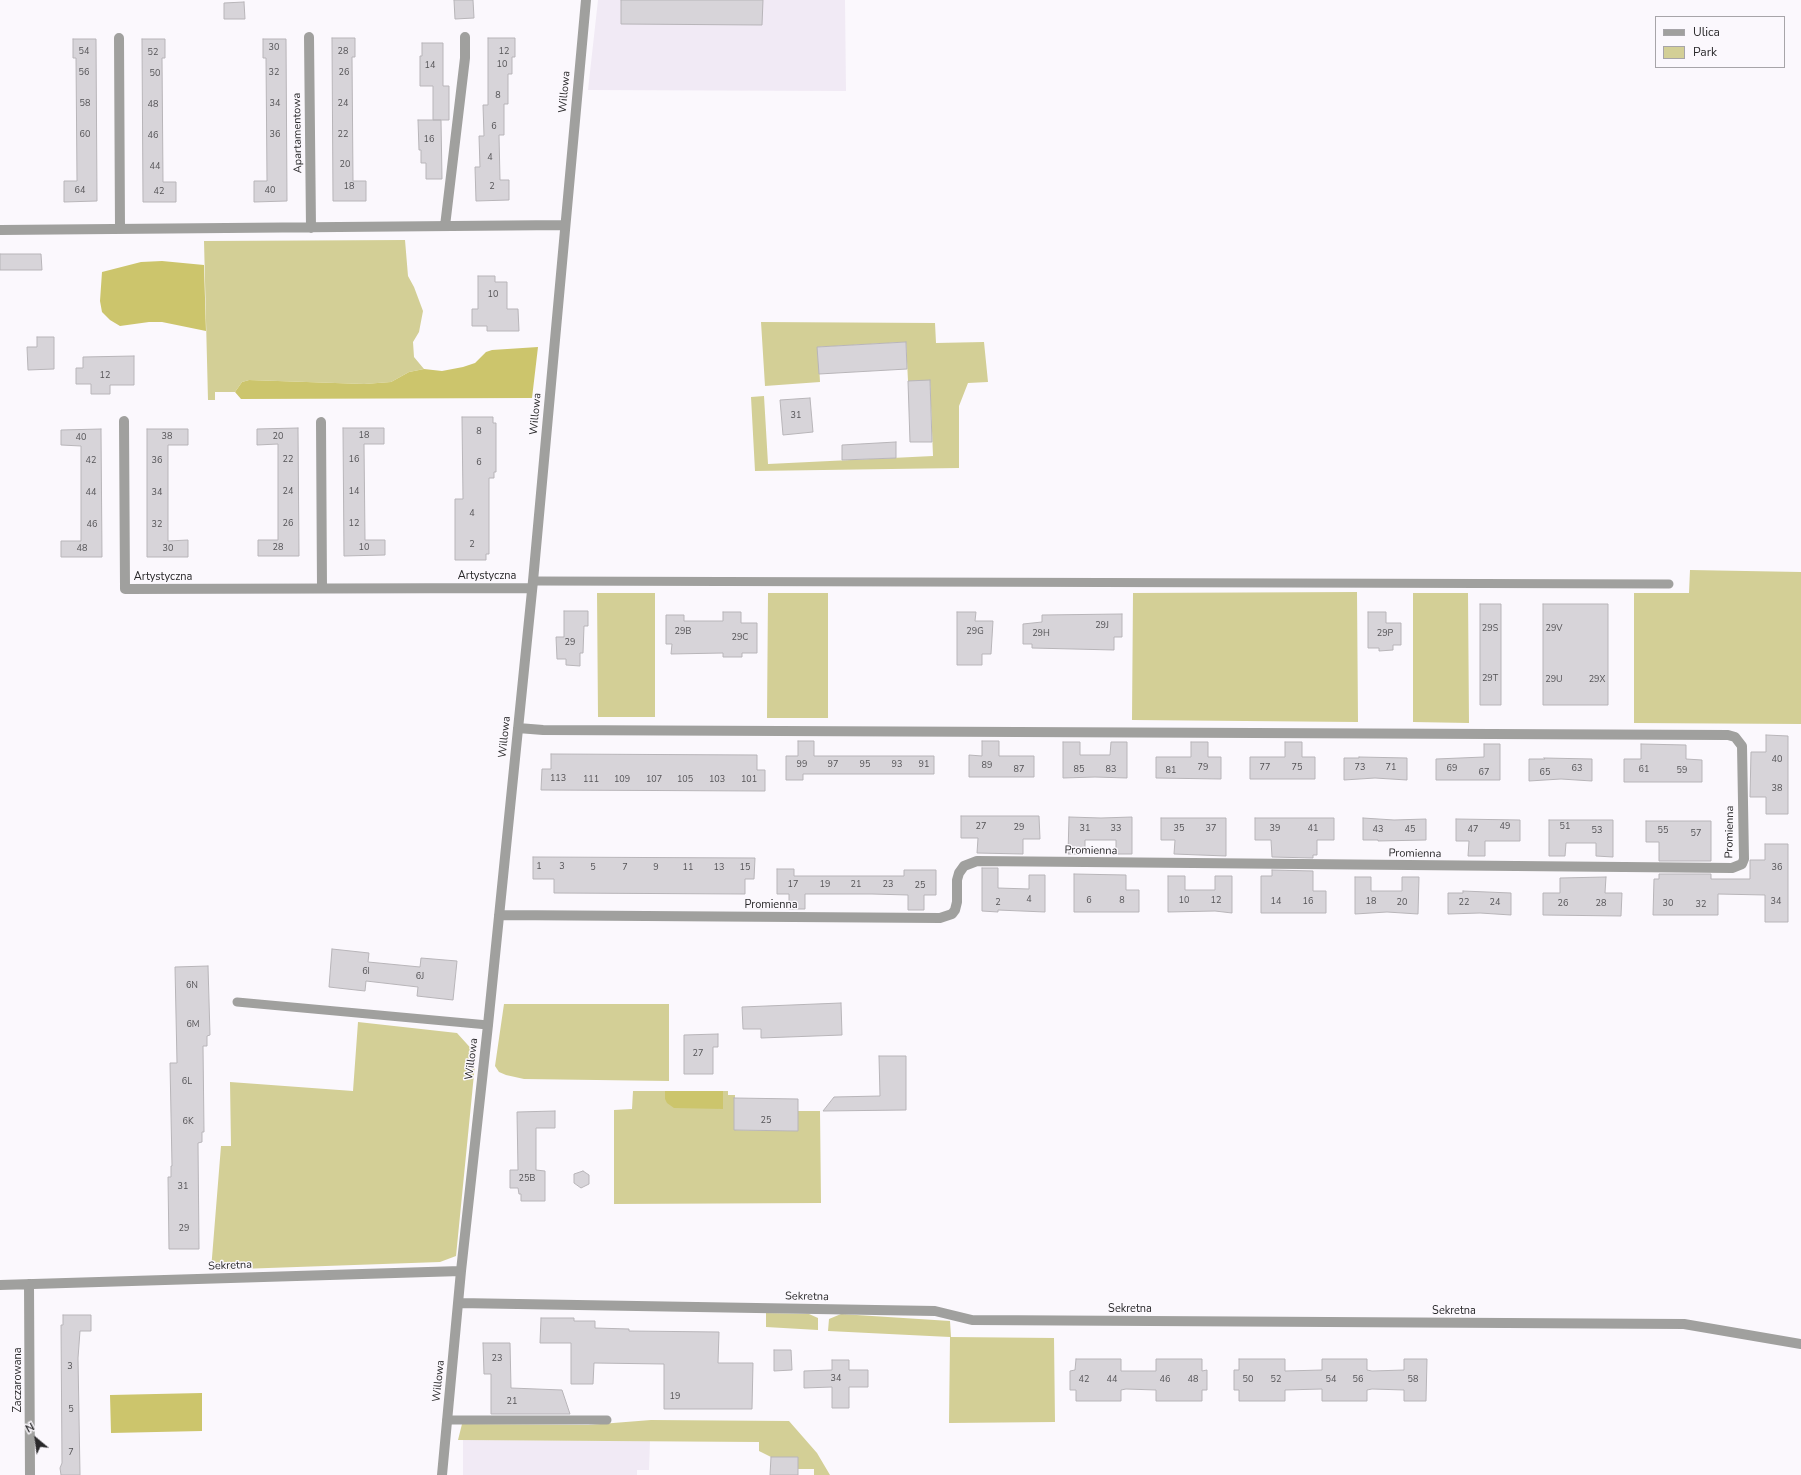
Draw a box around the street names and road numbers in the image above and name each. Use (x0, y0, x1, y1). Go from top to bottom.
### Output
street label: Willowa (557, 70, 573, 114)
street label: Apartamentowa (291, 93, 305, 173)
street label: Willowa (528, 392, 544, 436)
street label: Artystyczna (458, 569, 516, 583)
street label: Artystyczna (134, 570, 192, 584)
street label: Willowa (496, 715, 514, 759)
street label: Promienna (1723, 805, 1737, 859)
street label: Promienna (1064, 844, 1118, 858)
street label: Promienna (1388, 847, 1442, 861)
street label: Promienna (745, 898, 797, 912)
street label: Willowa (463, 1037, 481, 1081)
street label: Sekretna (208, 1259, 252, 1273)
street label: Sekretna (785, 1290, 829, 1304)
street label: Sekretna (1108, 1302, 1152, 1316)
street label: Sekretna (1432, 1304, 1476, 1318)
street label: Zaczarowana (11, 1347, 25, 1413)
street label: Willowa (430, 1359, 448, 1403)

